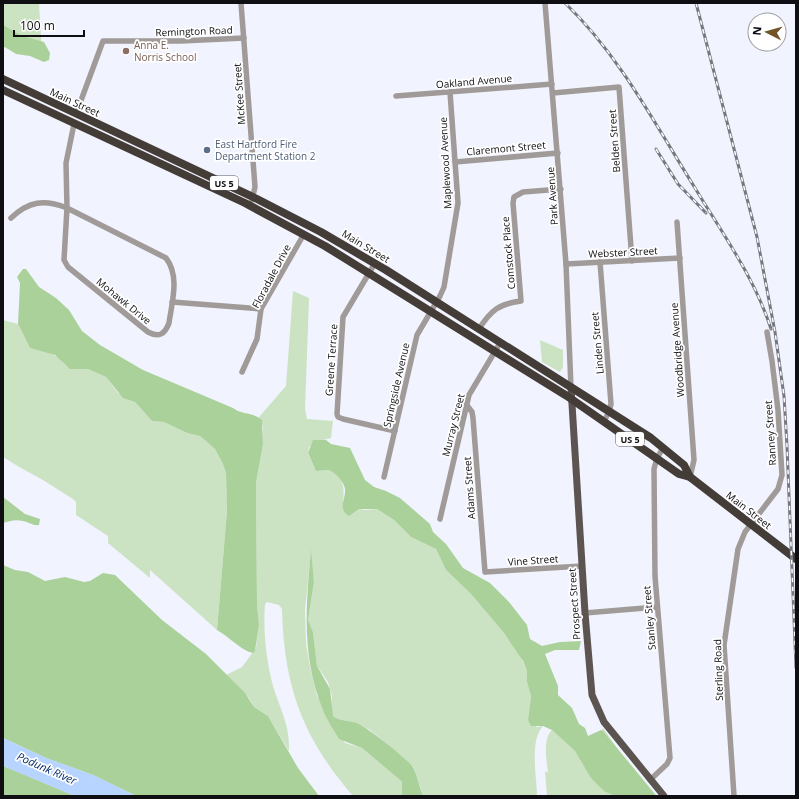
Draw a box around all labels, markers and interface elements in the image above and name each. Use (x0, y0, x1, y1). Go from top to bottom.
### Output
scale bar (14, 12, 84, 38)
north arrow (747, 12, 787, 52)
text: 100 m (20, 17, 55, 34)
street label: Remington Road (155, 23, 233, 39)
text: N (749, 26, 764, 36)
place label: Anna E. Norris School (134, 38, 197, 64)
marker: Anna E. Norris School (121, 46, 131, 56)
street label: McKee Street (230, 62, 248, 125)
street label: Oakland Avenue (435, 71, 513, 91)
street label: Main Street (48, 84, 103, 120)
street label: Belden Street (605, 109, 623, 173)
street label: Maplewood Avenue (436, 116, 454, 209)
place label: East Hartford Fire Department Station 2 (215, 137, 316, 163)
street label: Claremont Street (466, 138, 547, 158)
marker: East Hartford Fire Department Station 2 (202, 145, 212, 155)
street label: Park Avenue (543, 166, 561, 226)
road number: US 5 (210, 176, 238, 190)
street label: Comstock Place (498, 216, 518, 290)
street label: Main Street (339, 226, 393, 266)
street label: Floradale Drive (248, 241, 294, 310)
street label: Webster Street (588, 243, 659, 261)
street label: Mohawk Drive (94, 275, 155, 328)
street label: Woodbridge Avenue (667, 302, 687, 398)
street label: Linden Street (587, 311, 607, 375)
street label: Greene Terrace (321, 323, 341, 397)
street label: Springside Avenue (379, 341, 413, 429)
street label: Murray Street (438, 392, 468, 458)
street label: Ranney Street (761, 400, 779, 466)
road number: US 5 (616, 432, 644, 446)
street label: Adams Street (460, 456, 478, 520)
street label: Main Street (724, 488, 775, 532)
street label: Vine Street (507, 551, 559, 569)
street label: Prospect Street (564, 567, 583, 640)
street label: Stanley Street (639, 585, 659, 651)
street label: Sterling Road (710, 639, 726, 701)
water label: Podunk River (15, 748, 80, 788)

